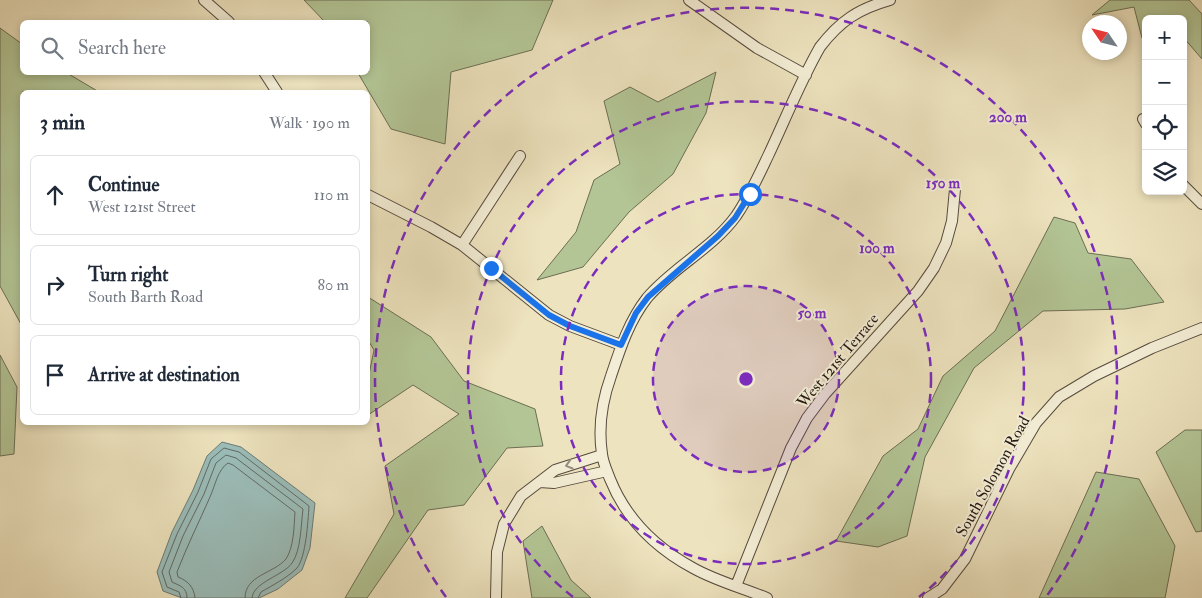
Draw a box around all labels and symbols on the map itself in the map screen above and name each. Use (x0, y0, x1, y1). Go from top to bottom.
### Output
north arrow (1082, 15, 1127, 60)
text: 200 m (989, 108, 1027, 127)
text: 150 m (926, 174, 960, 193)
route start (739, 183, 762, 206)
text: 100 m (859, 239, 895, 258)
route end (480, 257, 503, 280)
text: 50 m (798, 304, 827, 323)
street label: West 121st Terrace (792, 309, 883, 413)
centre of rings (737, 370, 755, 388)
street label: South Solomon Road (951, 412, 1034, 540)
one-way arrow (565, 460, 574, 470)

